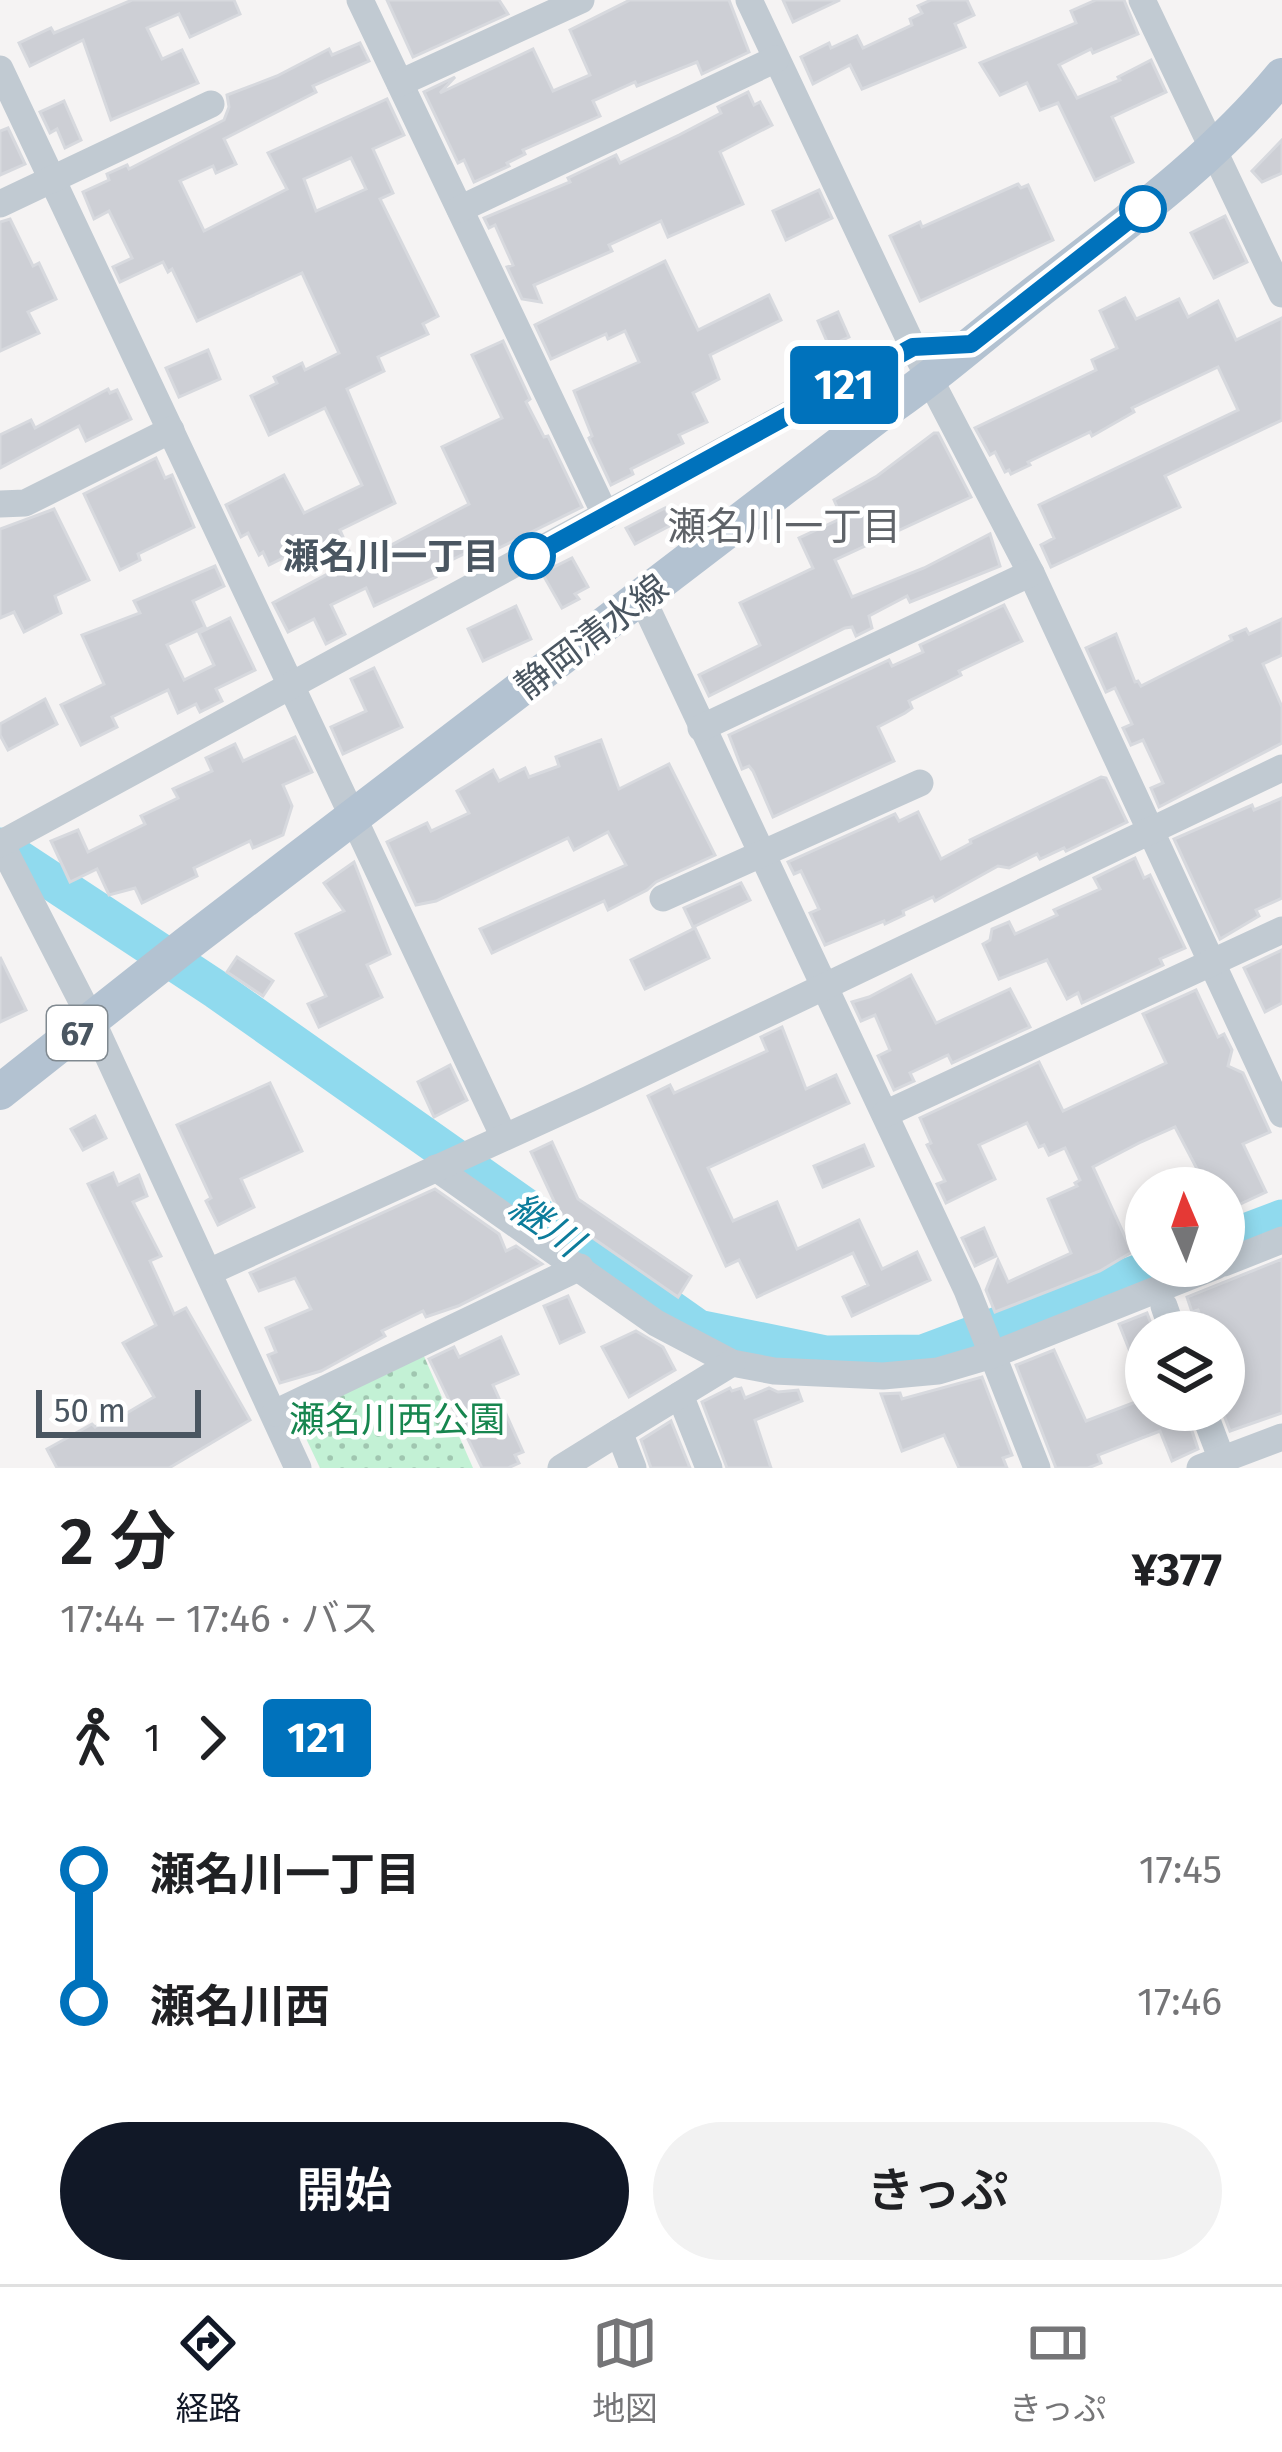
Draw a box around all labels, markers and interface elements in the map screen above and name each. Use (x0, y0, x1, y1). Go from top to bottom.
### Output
unlabelled marker (1121, 187, 1165, 231)
line badge: 121 (775, 346, 913, 424)
text: 121 (814, 360, 874, 410)
district label: 瀬名川一丁目 (667, 504, 901, 550)
marker: 瀬名川一丁目 (510, 534, 554, 578)
place label: 瀬名川一丁目 (283, 535, 499, 579)
street label: 静岡清水線 (506, 565, 677, 709)
road number: 67 (47, 1006, 107, 1060)
north arrow (1125, 1167, 1245, 1287)
map controls (1125, 1167, 1245, 1431)
water label: 継川 (500, 1184, 594, 1268)
button: layers (1125, 1311, 1245, 1431)
scale bar (36, 1384, 201, 1437)
text: 50 m (54, 1391, 126, 1431)
park label: 瀬名川西公園 (289, 1398, 505, 1442)
text: 2 分 (60, 1502, 176, 1581)
text: ¥377 (1132, 1543, 1222, 1597)
text: 17:44 – 17:46 · バス (60, 1596, 379, 1642)
icon: walk (60, 1705, 126, 1771)
icon: forward (179, 1705, 245, 1771)
text: 121 (287, 1713, 347, 1763)
text: 1 (144, 1715, 161, 1761)
text: 17:45 (1139, 1847, 1222, 1893)
text: 瀬名川一丁目 (150, 1848, 420, 1902)
text: 17:46 (1137, 1979, 1222, 2025)
text: 瀬名川西 (150, 1980, 330, 2034)
button: 開始 (60, 2122, 629, 2260)
button: きっぷ (653, 2122, 1222, 2260)
tab: 経路 (175, 2310, 241, 2430)
tab: 地図 (592, 2310, 658, 2430)
tab: きっぷ (1009, 2310, 1107, 2430)

